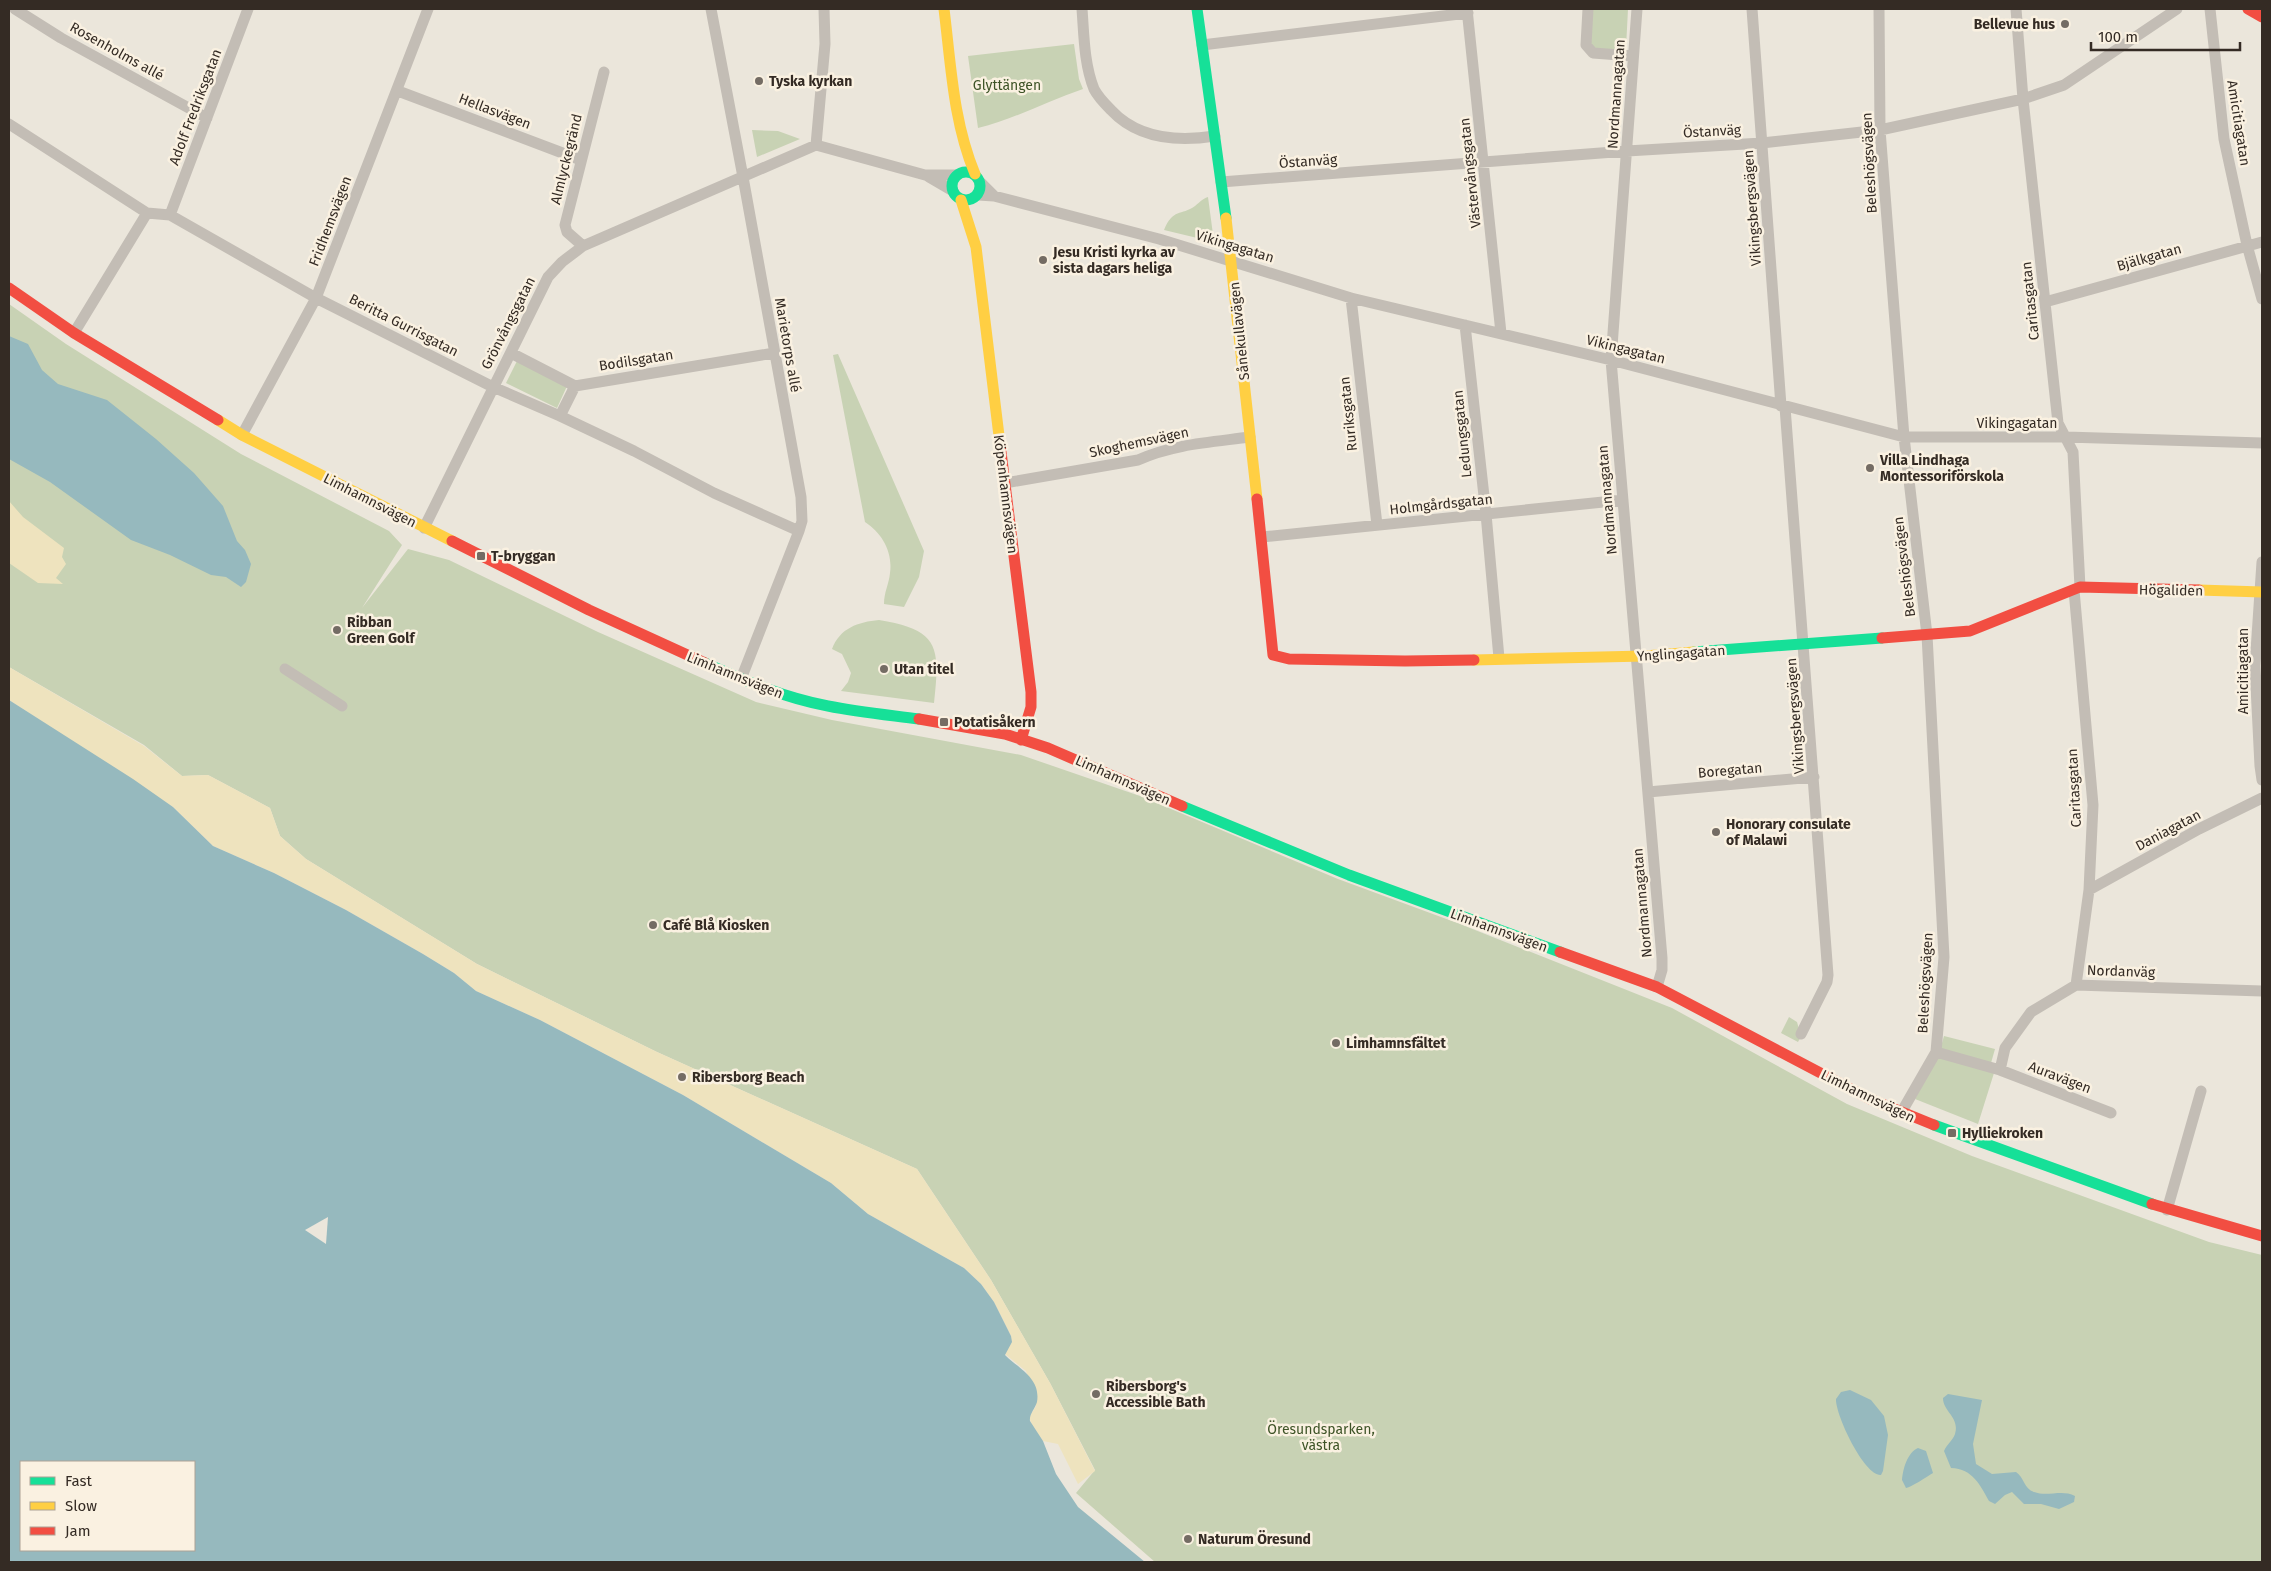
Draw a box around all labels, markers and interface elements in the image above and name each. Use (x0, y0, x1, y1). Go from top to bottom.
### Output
place label: Bellevue hus (1974, 16, 2055, 33)
marker: Bellevue hus (2059, 18, 2071, 30)
street label: Rosenholms allé (67, 19, 167, 84)
scale bar (2091, 20, 2240, 52)
text: 100 m (2098, 28, 2138, 46)
street label: Nordmannagatan (1604, 39, 1629, 149)
street label: Adolf Fredriksgatan (166, 47, 225, 168)
place label: Tyska kyrkan (769, 73, 852, 90)
marker: Tyska kyrkan (753, 75, 765, 87)
park label: Glyttängen (973, 77, 1041, 94)
street label: Amicitiagatan (2223, 79, 2254, 167)
street label: Hellasvägen (456, 90, 533, 133)
street label: Almlyckegränd (547, 112, 586, 206)
street label: Beleshögsvägen (1858, 112, 1881, 214)
street label: Västervångsgatan (1456, 117, 1485, 229)
street label: Östanväg (1682, 120, 1742, 142)
street label: Vikingsbergsvägen (1740, 149, 1765, 267)
street label: Östanväg (1278, 150, 1338, 172)
street label: Fridhemsvägen (305, 174, 355, 269)
street label: Vikingagatan (1194, 227, 1276, 266)
street label: Bjälkgatan (2115, 240, 2183, 275)
place label: Jesu Kristi kyrka av sista dagars heliga (1052, 244, 1176, 277)
marker: Jesu Kristi kyrka av sista dagars heliga (1037, 254, 1049, 266)
street label: Caritasgatan (2018, 261, 2043, 341)
street label: Grönvångsgatan (478, 274, 539, 372)
street label: Sånekullavägen (1226, 281, 1253, 381)
street label: Beritta Gurrisgatan (346, 291, 461, 360)
street label: Marietorps allé (771, 296, 804, 394)
street label: Vikingagatan (1585, 331, 1667, 368)
street label: Bodilsgatan (598, 346, 674, 375)
street label: Ruriksgatan (1336, 376, 1361, 452)
street label: Ledungsgatan (1449, 389, 1476, 479)
street label: Vikingagatan (1977, 415, 2057, 432)
street label: Skoghemsvägen (1088, 424, 1190, 461)
street label: Köpenhamnsvägen (990, 434, 1021, 555)
street label: Nordmannagatan (1594, 444, 1621, 555)
place label: Villa Lindhaga Montessoriförskola (1879, 452, 2004, 485)
marker: Villa Lindhaga Montessoriförskola (1864, 462, 1876, 474)
street label: Limhamnsvägen (320, 470, 419, 531)
street label: Holmgårdsgatan (1389, 491, 1494, 518)
street label: Beleshögsvägen (1890, 516, 1919, 618)
place label: T-bryggan (491, 548, 556, 565)
marker: T-bryggan (475, 550, 487, 562)
street label: Högaliden (2139, 581, 2203, 600)
place label: Ribban Green Golf (347, 614, 416, 647)
marker: Ribban Green Golf (331, 624, 343, 636)
street label: Amicitiagatan (2235, 628, 2252, 714)
street label: Ynglingagatan (1636, 642, 1726, 665)
street label: Limhamnsvägen (684, 648, 785, 703)
street label: Vikingsbergsvägen (1783, 657, 1808, 775)
place label: Utan titel (894, 661, 955, 678)
marker: Utan titel (878, 663, 890, 675)
place label: Potatisåkern (954, 714, 1036, 731)
marker: Potatisåkern (938, 716, 950, 728)
street label: Caritasgatan (2064, 748, 2085, 828)
street label: Limhamnsvägen (1073, 752, 1173, 809)
street label: Boregatan (1697, 759, 1763, 782)
street label: Daniagatan (2133, 806, 2204, 855)
place label: Honorary consulate of Malawi (1726, 816, 1851, 849)
marker: Honorary consulate of Malawi (1710, 826, 1722, 838)
street label: Nordmannagatan (1629, 847, 1656, 958)
street label: Limhamnsvägen (1448, 905, 1550, 956)
place label: Café Blå Kiosken (663, 917, 769, 934)
marker: Café Blå Kiosken (647, 919, 659, 931)
street label: Beleshögsvägen (1914, 932, 1937, 1034)
street label: Nordanväg (2087, 962, 2156, 981)
place label: Limhamnsfältet (1346, 1035, 1447, 1052)
marker: Limhamnsfältet (1330, 1037, 1342, 1049)
street label: Auravägen (2026, 1058, 2093, 1097)
street label: Limhamnsvägen (1818, 1066, 1917, 1127)
place label: Ribersborg Beach (692, 1069, 805, 1086)
marker: Ribersborg Beach (676, 1071, 688, 1083)
place label: Hylliekroken (1962, 1125, 2043, 1142)
marker: Hylliekroken (1946, 1127, 1958, 1139)
place label: Ribersborg's Accessible Bath (1105, 1378, 1206, 1411)
marker: Ribersborg's Accessible Bath (1090, 1388, 1102, 1400)
park label: Öresundsparken, västra (1267, 1420, 1375, 1454)
legend (20, 1461, 195, 1551)
text: Fast (65, 1472, 92, 1490)
text: Slow (65, 1497, 97, 1515)
text: Jam (65, 1522, 91, 1540)
place label: Naturum Öresund (1198, 1530, 1311, 1548)
marker: Naturum Öresund (1182, 1533, 1194, 1545)

